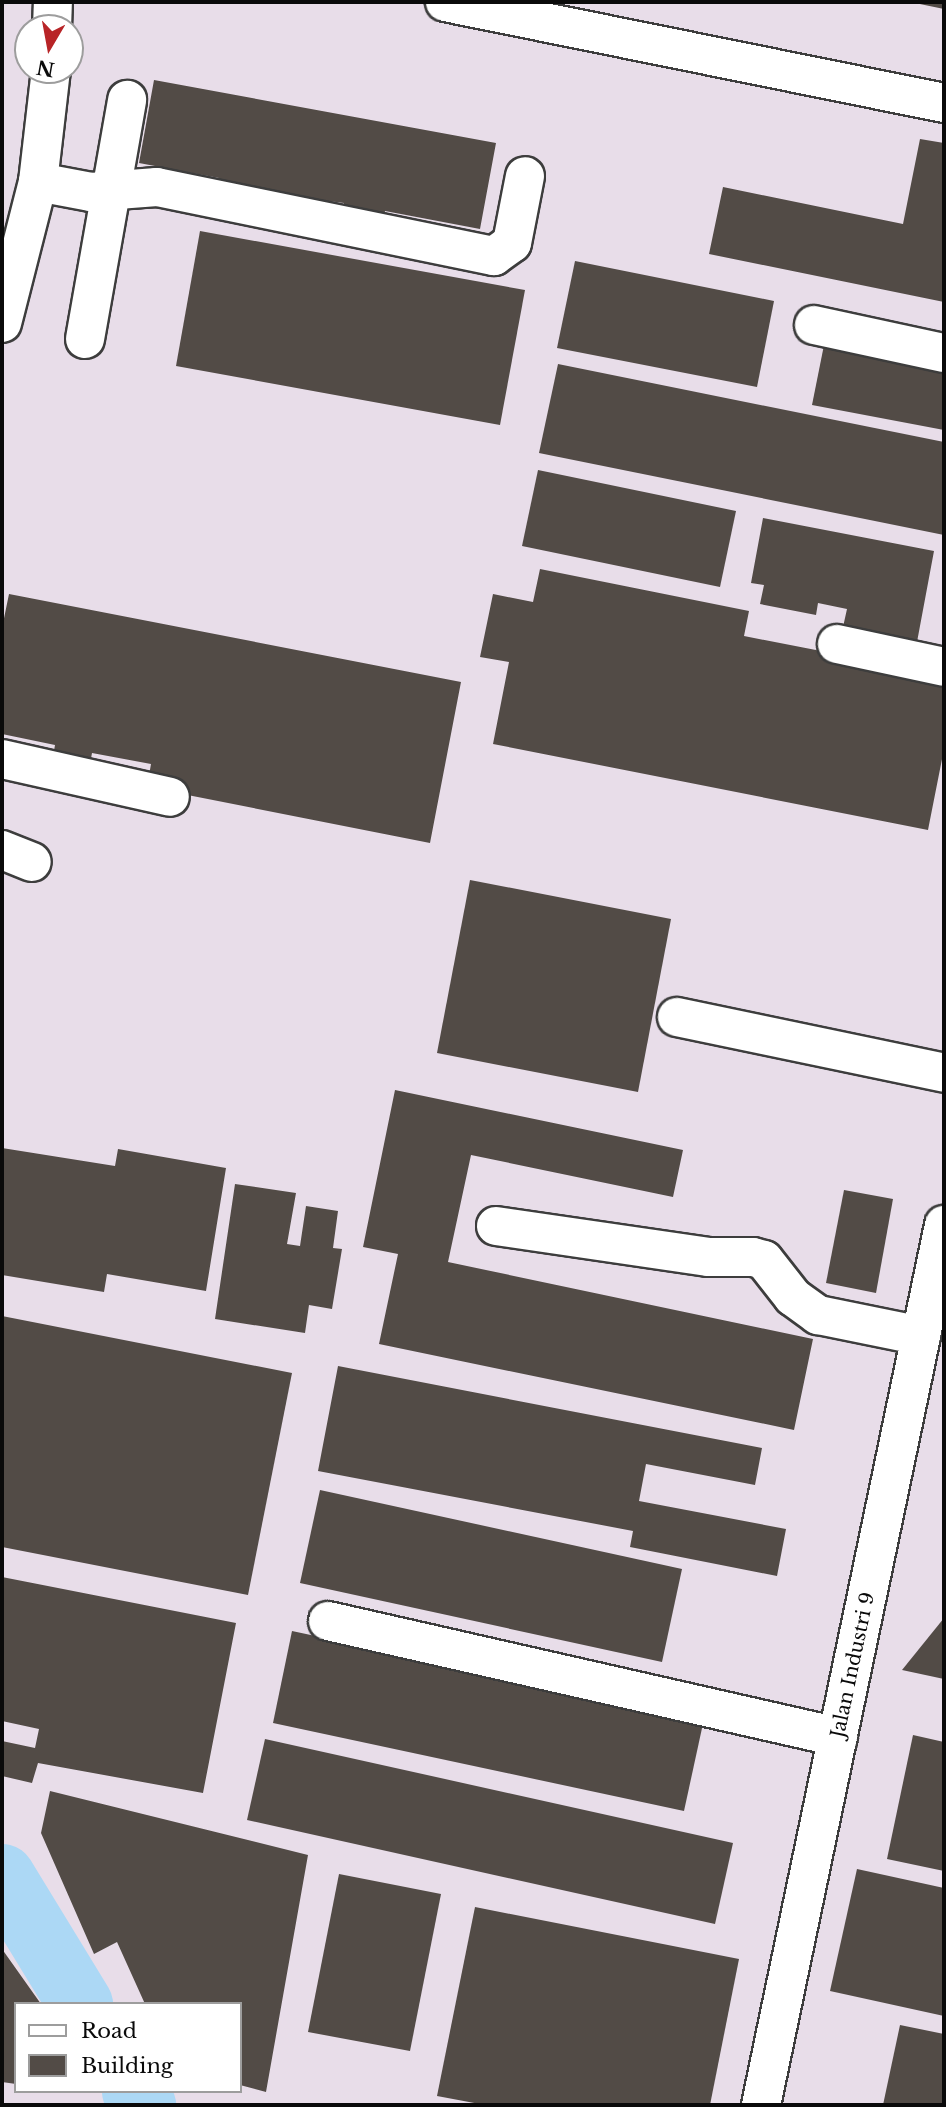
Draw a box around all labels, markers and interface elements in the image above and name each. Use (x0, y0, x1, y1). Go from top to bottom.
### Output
north arrow (14, 14, 84, 84)
text: N (35, 55, 56, 81)
street label: Jalan Industri 9 (826, 1590, 880, 1740)
legend (14, 2002, 242, 2093)
text: Road (81, 2018, 137, 2044)
text: Building (81, 2053, 173, 2079)

